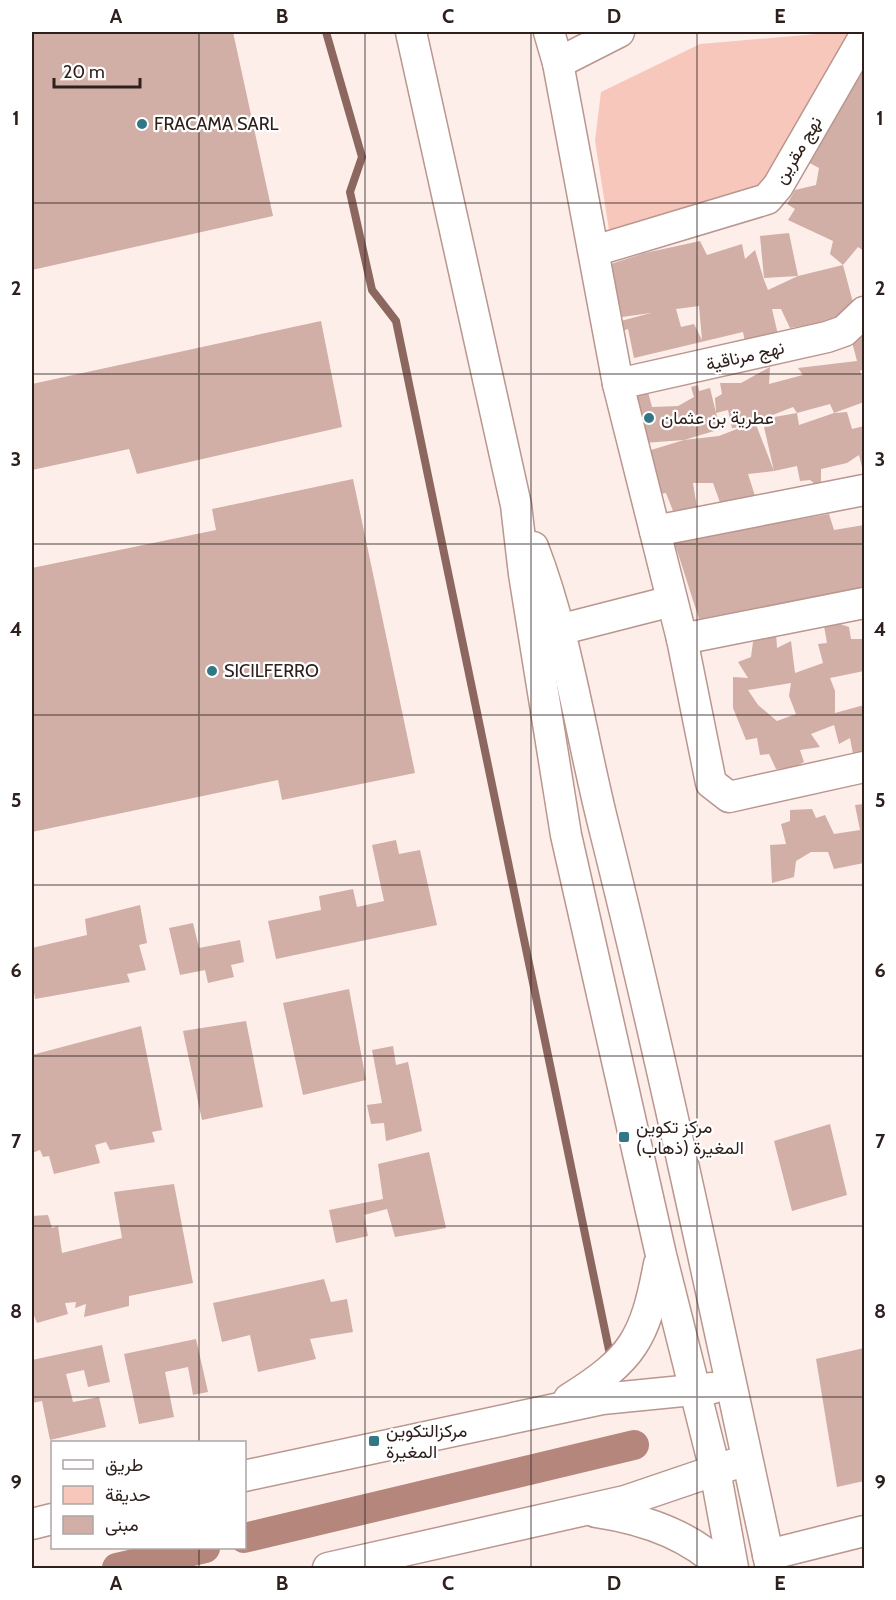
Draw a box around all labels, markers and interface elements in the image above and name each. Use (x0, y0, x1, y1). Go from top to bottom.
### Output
text: A (110, 4, 123, 28)
text: B (276, 4, 288, 28)
text: C (442, 4, 454, 28)
text: D (607, 4, 621, 28)
text: E (774, 4, 786, 28)
scale bar (54, 51, 140, 89)
text: 20 m (63, 61, 105, 83)
text: 1 (12, 106, 20, 130)
text: 1 (876, 106, 884, 130)
street label: نهج مقرين (769, 112, 828, 188)
place label: FRACAMA SARL (154, 113, 279, 135)
marker: FRACAMA SARL (135, 117, 149, 131)
text: 2 (11, 276, 21, 300)
text: 2 (875, 276, 885, 300)
street label: نهج مرناقية (704, 336, 787, 377)
place label: عطرية بن عثمان (661, 407, 774, 429)
marker: عطرية بن عثمان (642, 411, 656, 425)
text: 3 (11, 447, 21, 471)
text: 3 (875, 447, 885, 471)
text: 4 (10, 617, 22, 641)
text: 4 (874, 617, 886, 641)
place label: SICILFERRO (224, 660, 319, 682)
marker: SICILFERRO (205, 664, 219, 678)
text: 5 (11, 788, 21, 812)
text: 5 (875, 788, 885, 812)
text: 6 (10, 958, 22, 982)
text: 6 (874, 958, 886, 982)
place label: مركز تكوين المغيرة (ذهاب) (636, 1116, 744, 1159)
text: 7 (11, 1129, 22, 1153)
text: 7 (875, 1129, 886, 1153)
marker: مركز تكوين المغيرة (ذهاب) (617, 1130, 631, 1144)
text: 8 (10, 1299, 22, 1323)
text: 8 (874, 1299, 886, 1323)
place label: مركزالتكوين المغيرة (386, 1420, 467, 1463)
marker: مركزالتكوين المغيرة (367, 1434, 381, 1448)
legend (51, 1441, 246, 1549)
text: طريق (105, 1454, 143, 1476)
text: 9 (10, 1470, 22, 1494)
text: 9 (874, 1470, 886, 1494)
text: حديقة (105, 1484, 151, 1506)
text: مبنى (105, 1514, 139, 1536)
text: A (110, 1571, 123, 1595)
text: B (276, 1571, 288, 1595)
text: C (442, 1571, 454, 1595)
text: D (607, 1571, 621, 1595)
text: E (774, 1571, 786, 1595)

